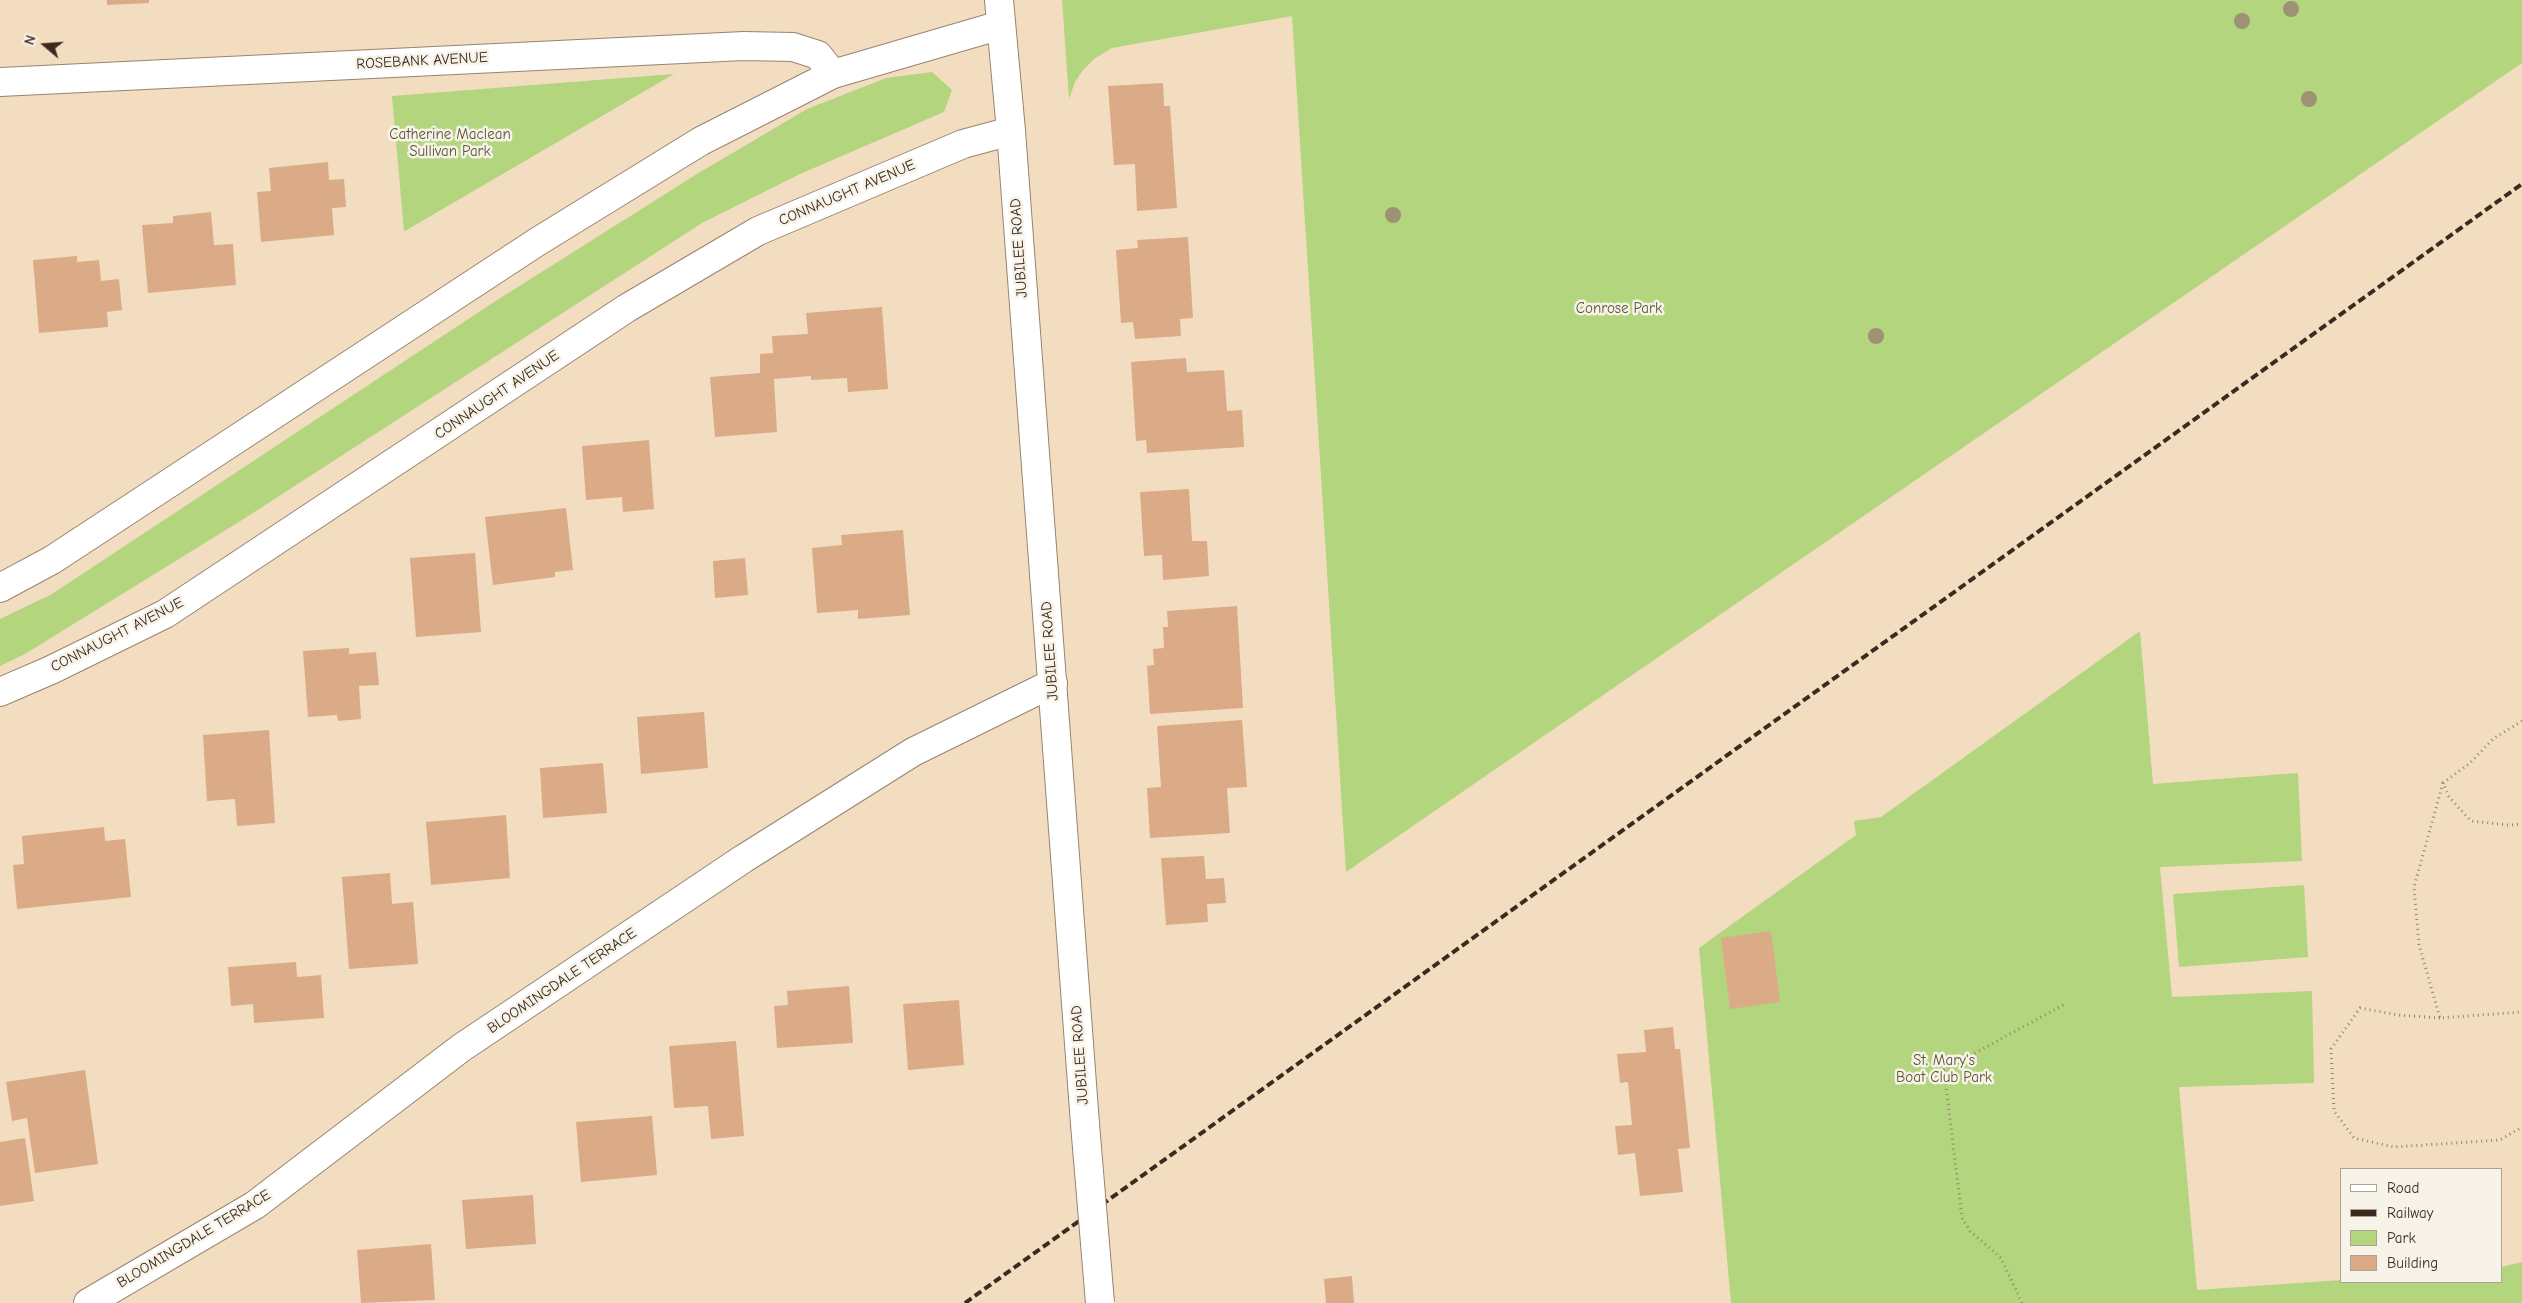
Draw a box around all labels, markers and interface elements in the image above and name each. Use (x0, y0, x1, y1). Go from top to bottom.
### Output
north arrow (20, 20, 70, 70)
text: N (21, 33, 40, 47)
street label: ROSEBANK AVENUE (356, 49, 488, 73)
park label: Catherine Maclean Sullivan Park (389, 126, 511, 161)
street label: CONNAUGHT AVENUE (776, 156, 918, 230)
street label: JUBILEE ROAD (1007, 198, 1031, 298)
park label: Conrose Park (1576, 300, 1662, 318)
street label: CONNAUGHT AVENUE (431, 347, 563, 443)
street label: CONNAUGHT AVENUE (48, 594, 186, 676)
street label: JUBILEE ROAD (1038, 601, 1062, 701)
street label: BLOOMINGDALE TERRACE (484, 924, 640, 1038)
street label: JUBILEE ROAD (1068, 1005, 1092, 1105)
park label: St. Mary's Boat Club Park (1896, 1052, 1992, 1087)
legend (2340, 1168, 2502, 1283)
text: Road (2387, 1179, 2419, 1197)
street label: BLOOMINGDALE TERRACE (114, 1186, 274, 1292)
text: Railway (2387, 1204, 2433, 1222)
text: Park (2387, 1229, 2416, 1247)
text: Building (2387, 1254, 2438, 1272)

